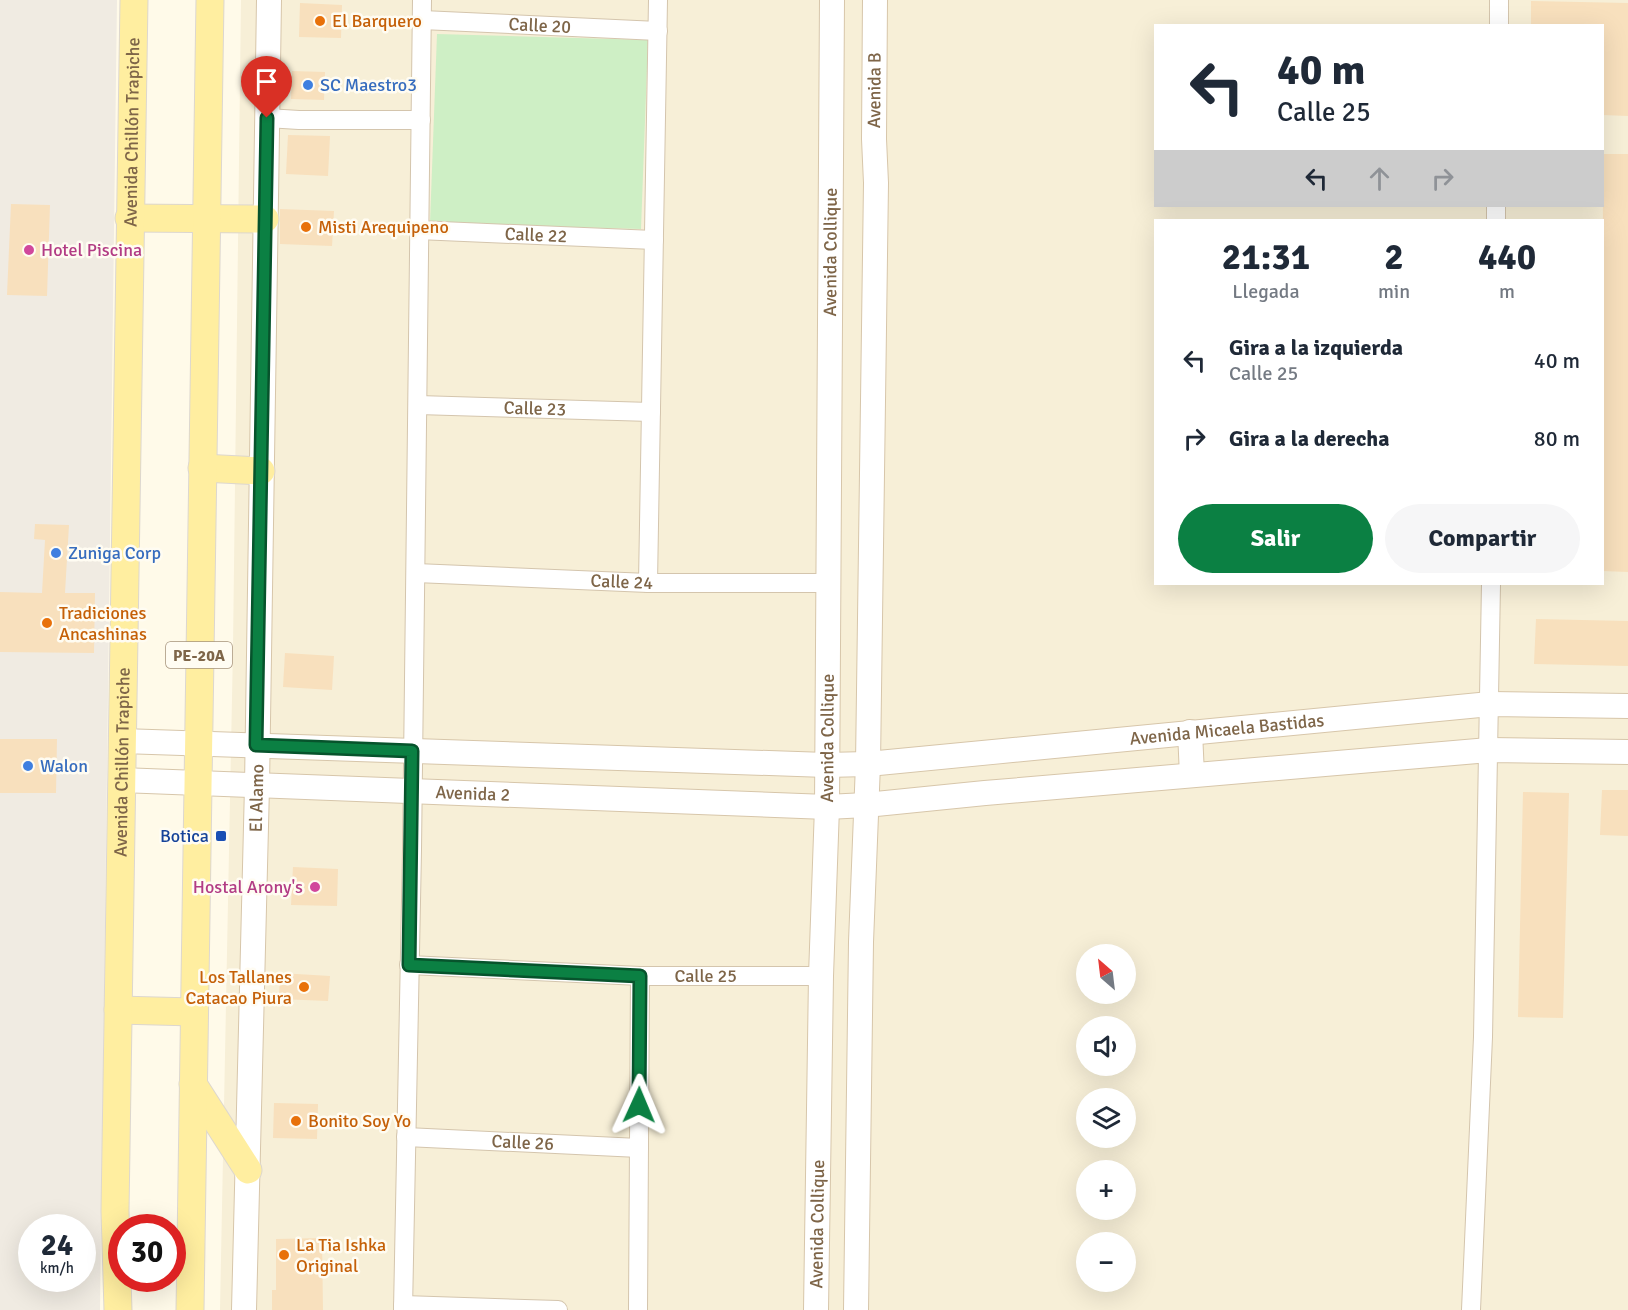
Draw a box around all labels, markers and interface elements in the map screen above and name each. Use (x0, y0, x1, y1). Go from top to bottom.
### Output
place label: El Barquero (332, 10, 422, 32)
street label: Calle 20 (508, 13, 572, 38)
marker: El Barquero (313, 14, 327, 28)
street label: Avenida Chillón Trapiche (119, 37, 144, 227)
text: 40 m (1277, 45, 1366, 96)
icon: left (1178, 48, 1256, 126)
street label: Avenida B (863, 52, 886, 128)
pin (241, 56, 292, 118)
icon: arrive (250, 65, 283, 98)
place label: SC Maestro3 (320, 74, 417, 96)
marker: SC Maestro3 (301, 78, 315, 92)
text: Calle 25 (1277, 96, 1371, 129)
icon: left (1300, 162, 1333, 195)
icon: ahead (1363, 162, 1396, 195)
icon: right (1426, 162, 1459, 195)
street label: Avenida Collique (819, 188, 842, 317)
place label: Misti Arequipeno (318, 216, 449, 238)
marker: Misti Arequipeno (299, 220, 313, 234)
street label: Calle 22 (504, 223, 568, 247)
text: 21:31 (1222, 235, 1310, 280)
text: 2 (1384, 235, 1404, 280)
text: 440 (1478, 235, 1536, 280)
place label: Hotel Piscina (41, 239, 142, 261)
marker: Hotel Piscina (22, 243, 36, 257)
text: Llegada (1232, 279, 1300, 304)
text: min (1378, 279, 1410, 304)
text: m (1499, 279, 1515, 304)
text: Gira a la izquierda (1229, 334, 1403, 361)
icon: left (1178, 344, 1211, 377)
text: 40 m (1534, 347, 1580, 374)
text: Calle 25 (1229, 361, 1298, 386)
street label: Calle 23 (503, 397, 567, 420)
icon: right (1178, 422, 1211, 455)
text: Gira a la derecha (1229, 425, 1390, 452)
text: 80 m (1534, 425, 1580, 452)
button: Salir (1178, 504, 1373, 573)
button: Compartir (1385, 504, 1580, 573)
place label: Zuniga Corp (68, 542, 161, 564)
marker: Zuniga Corp (49, 546, 63, 560)
street label: Calle 24 (590, 570, 653, 594)
place label: Tradiciones Ancashinas (59, 602, 147, 645)
marker: Tradiciones Ancashinas (40, 616, 54, 630)
road number: PE-20A (166, 642, 232, 668)
street label: Avenida Chillón Trapiche (110, 667, 135, 857)
street label: Avenida Collique (816, 674, 839, 803)
street label: Avenida Micaela Bastidas (1129, 709, 1325, 750)
place label: Walon (40, 755, 88, 777)
marker: Walon (21, 759, 35, 773)
street label: El Alamo (245, 764, 268, 833)
street label: Avenida 2 (435, 781, 511, 806)
place label: Botica (160, 825, 209, 847)
marker: Botica (214, 829, 228, 843)
place label: Hostal Arony's (193, 876, 303, 898)
marker: Hostal Arony's (308, 880, 322, 894)
north arrow (1076, 944, 1136, 1004)
map controls (1076, 944, 1136, 1292)
street label: Calle 25 (674, 965, 737, 987)
place label: Los Tallanes Catacao Piura (186, 966, 292, 1009)
marker: Los Tallanes Catacao Piura (297, 980, 311, 994)
button: sound (1076, 1016, 1136, 1076)
position arrow (607, 1073, 671, 1137)
button: layers (1076, 1088, 1136, 1148)
place label: Bonito Soy Yo (308, 1110, 411, 1132)
marker: Bonito Soy Yo (289, 1114, 303, 1128)
street label: Calle 26 (491, 1130, 555, 1155)
street label: Avenida Collique (805, 1159, 829, 1289)
button: + (1076, 1160, 1136, 1220)
speed limit sign: 30 (108, 1214, 186, 1292)
text: 24 (41, 1227, 73, 1264)
button: − (1076, 1232, 1136, 1292)
place label: La Tia Ishka Original (296, 1234, 386, 1277)
marker: La Tia Ishka Original (277, 1248, 291, 1262)
text: km/h (40, 1259, 74, 1277)

